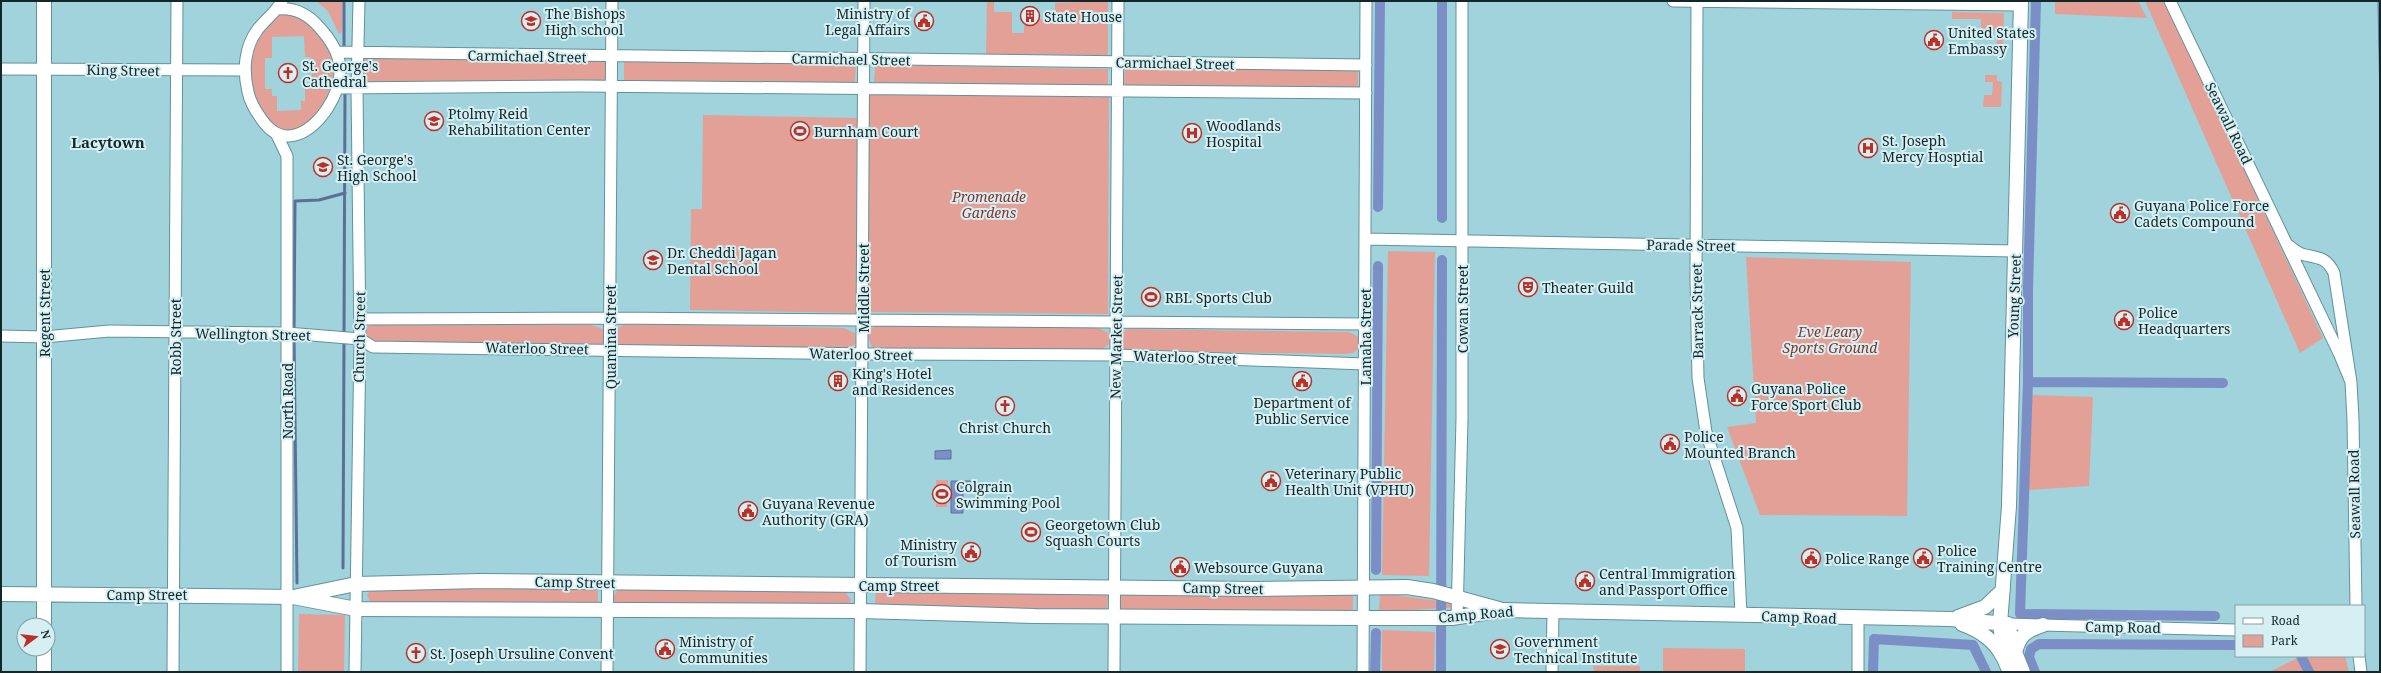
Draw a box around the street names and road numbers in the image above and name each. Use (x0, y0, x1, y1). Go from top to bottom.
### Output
street label: Carmichael Street (467, 45, 587, 67)
street label: Carmichael Street (791, 48, 911, 70)
street label: Carmichael Street (1115, 52, 1235, 74)
street label: King Street (86, 60, 160, 80)
street label: Seawall Road (2201, 79, 2257, 168)
street label: Parade Street (1646, 235, 1736, 255)
street label: Middle Street (854, 243, 873, 333)
street label: Young Street (2003, 254, 2025, 339)
street label: Barrack Street (1687, 263, 1707, 359)
street label: Cowan Street (1453, 265, 1472, 353)
street label: Regent Street (35, 269, 54, 357)
street label: New Market Street (1105, 275, 1127, 399)
street label: Quamina Street (601, 285, 620, 389)
street label: Lamaha Street (1356, 288, 1375, 386)
street label: Church Street (349, 291, 369, 383)
street label: Robb Street (166, 298, 185, 376)
street label: Wellington Street (195, 323, 311, 345)
street label: Waterloo Street (485, 338, 589, 358)
street label: Waterloo Street (809, 344, 913, 364)
street label: Waterloo Street (1133, 346, 1237, 368)
street label: North Road (278, 362, 297, 439)
street label: Seawall Road (2344, 449, 2364, 539)
street label: Camp Street (534, 572, 616, 592)
street label: Camp Street (859, 576, 940, 595)
street label: Camp Street (1182, 578, 1264, 598)
street label: Camp Street (107, 585, 188, 604)
street label: Camp Road (1437, 601, 1515, 627)
street label: Camp Road (1761, 606, 1838, 628)
street label: Camp Road (2085, 617, 2161, 637)

